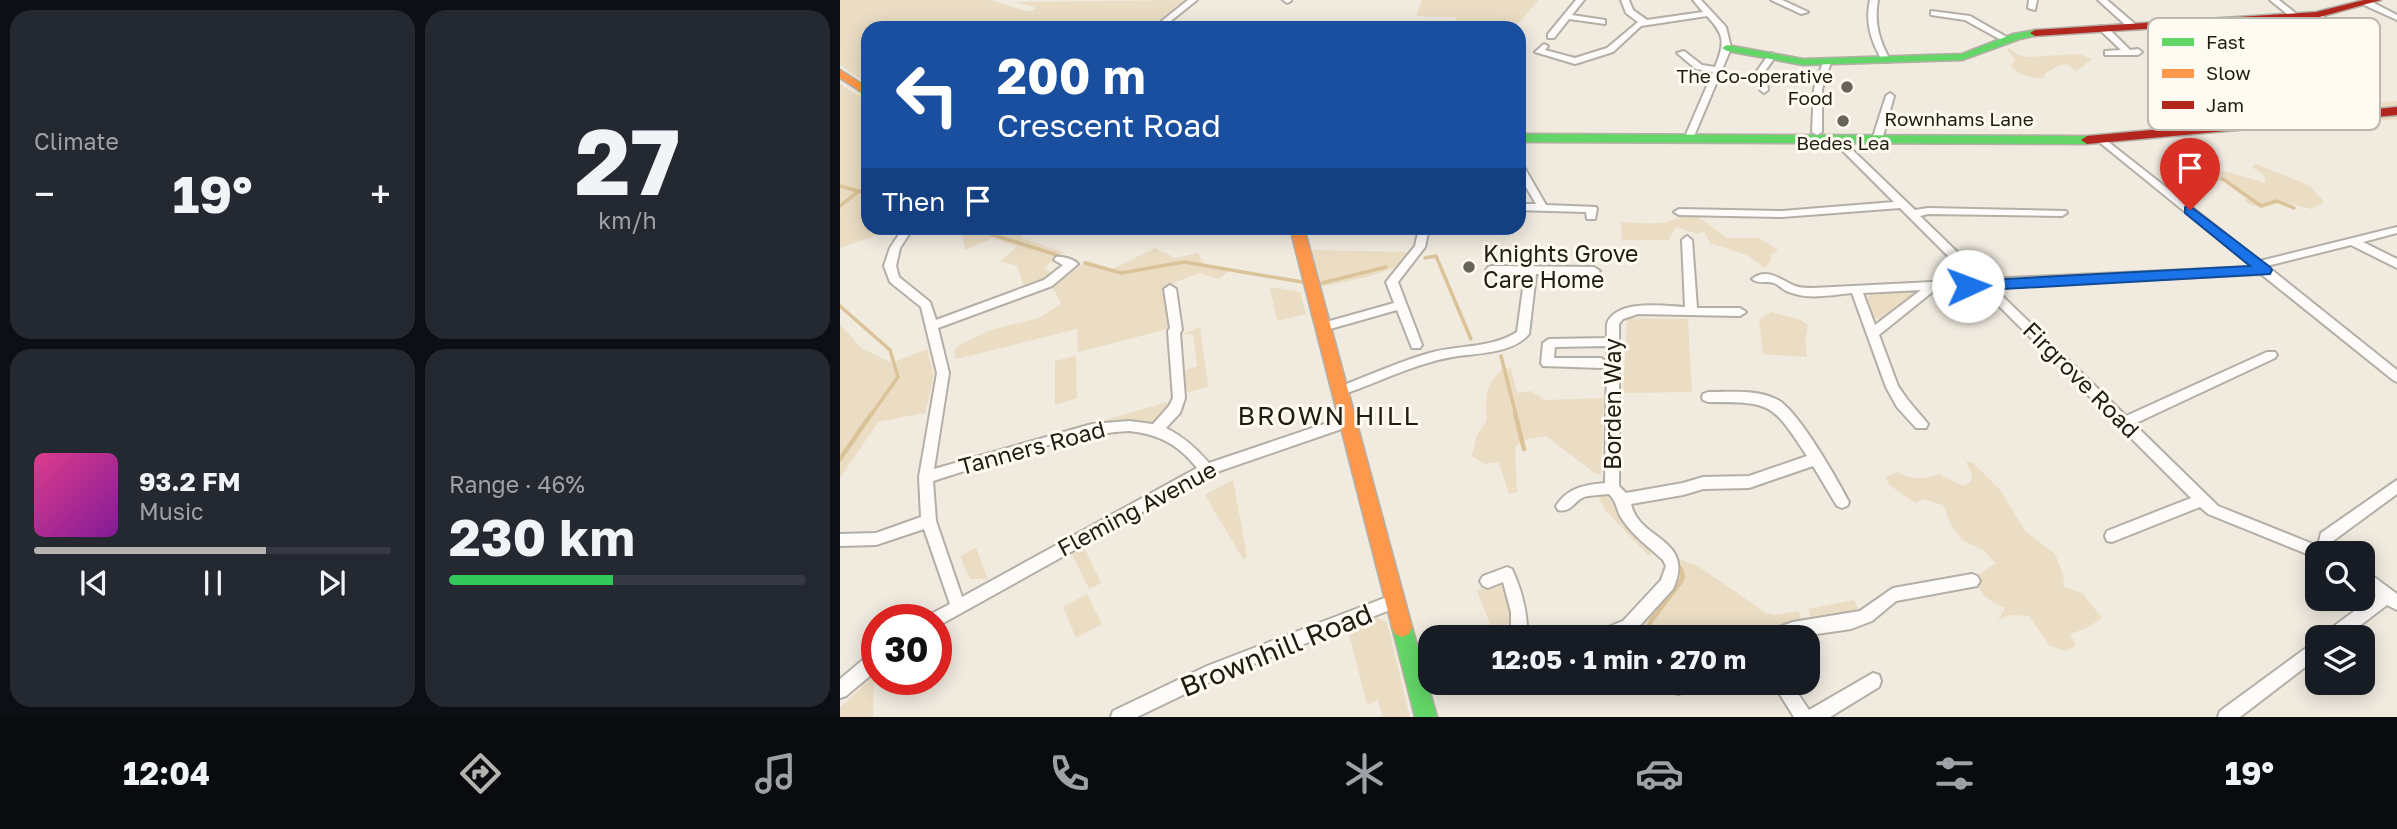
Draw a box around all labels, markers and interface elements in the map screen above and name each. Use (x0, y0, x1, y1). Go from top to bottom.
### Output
legend (2148, 18, 2380, 130)
text: Fast (2206, 30, 2245, 53)
text: 200 m (997, 46, 1146, 105)
icon: left (882, 49, 973, 140)
text: Slow (2206, 61, 2251, 84)
place label: The Co-operative Food (1676, 64, 1833, 109)
marker: The Co-operative Food (1839, 79, 1855, 95)
text: Jam (2206, 93, 2244, 116)
text: 27 (575, 106, 680, 215)
text: Crescent Road (997, 106, 1221, 144)
street label: Rownhams Lane (1884, 107, 2034, 130)
marker: Bedes Lea (1835, 113, 1851, 129)
text: Climate (34, 127, 119, 155)
place label: Bedes Lea (1796, 131, 1890, 154)
pin (2160, 138, 2220, 210)
icon: arrive (2171, 149, 2209, 187)
text: 19° (172, 162, 253, 224)
text: − (34, 171, 55, 216)
text: + (370, 171, 391, 216)
icon: arrive (959, 182, 997, 220)
text: Then (882, 186, 945, 217)
text: km/h (598, 206, 657, 234)
place label: Knights Grove Care Home (1483, 239, 1638, 293)
position arrow (1931, 249, 2005, 323)
marker: Knights Grove Care Home (1461, 259, 1477, 275)
street label: Firgrove Road (2018, 315, 2146, 443)
street label: Borden Way (1598, 338, 1626, 470)
district label: BROWN HILL (1238, 400, 1420, 431)
street label: Tanners Road (956, 414, 1108, 480)
street label: Fleming Avenue (1052, 454, 1221, 562)
text: 93.2 FM (139, 466, 241, 497)
text: Range · 46% (449, 470, 585, 498)
text: Music (139, 497, 204, 525)
text: 230 km (449, 505, 635, 567)
map controls (2305, 541, 2375, 695)
button: search (2305, 541, 2375, 611)
icon: previous (75, 564, 113, 602)
icon: pause (194, 564, 232, 602)
icon: next (313, 564, 351, 602)
street label: Brownhill Road (1175, 596, 1377, 703)
speed limit sign: 30 (861, 604, 952, 695)
button: layers (2305, 625, 2375, 695)
text: 12:05 · 1 min · 270 m (1492, 644, 1746, 675)
icon: directions (456, 749, 505, 798)
icon: music (751, 749, 800, 798)
icon: phone (1045, 749, 1094, 798)
icon: climate (1340, 749, 1389, 798)
icon: car (1635, 749, 1684, 798)
icon: filters (1930, 749, 1979, 798)
text: 12:04 (123, 754, 210, 792)
text: 19° (2225, 754, 2274, 792)

